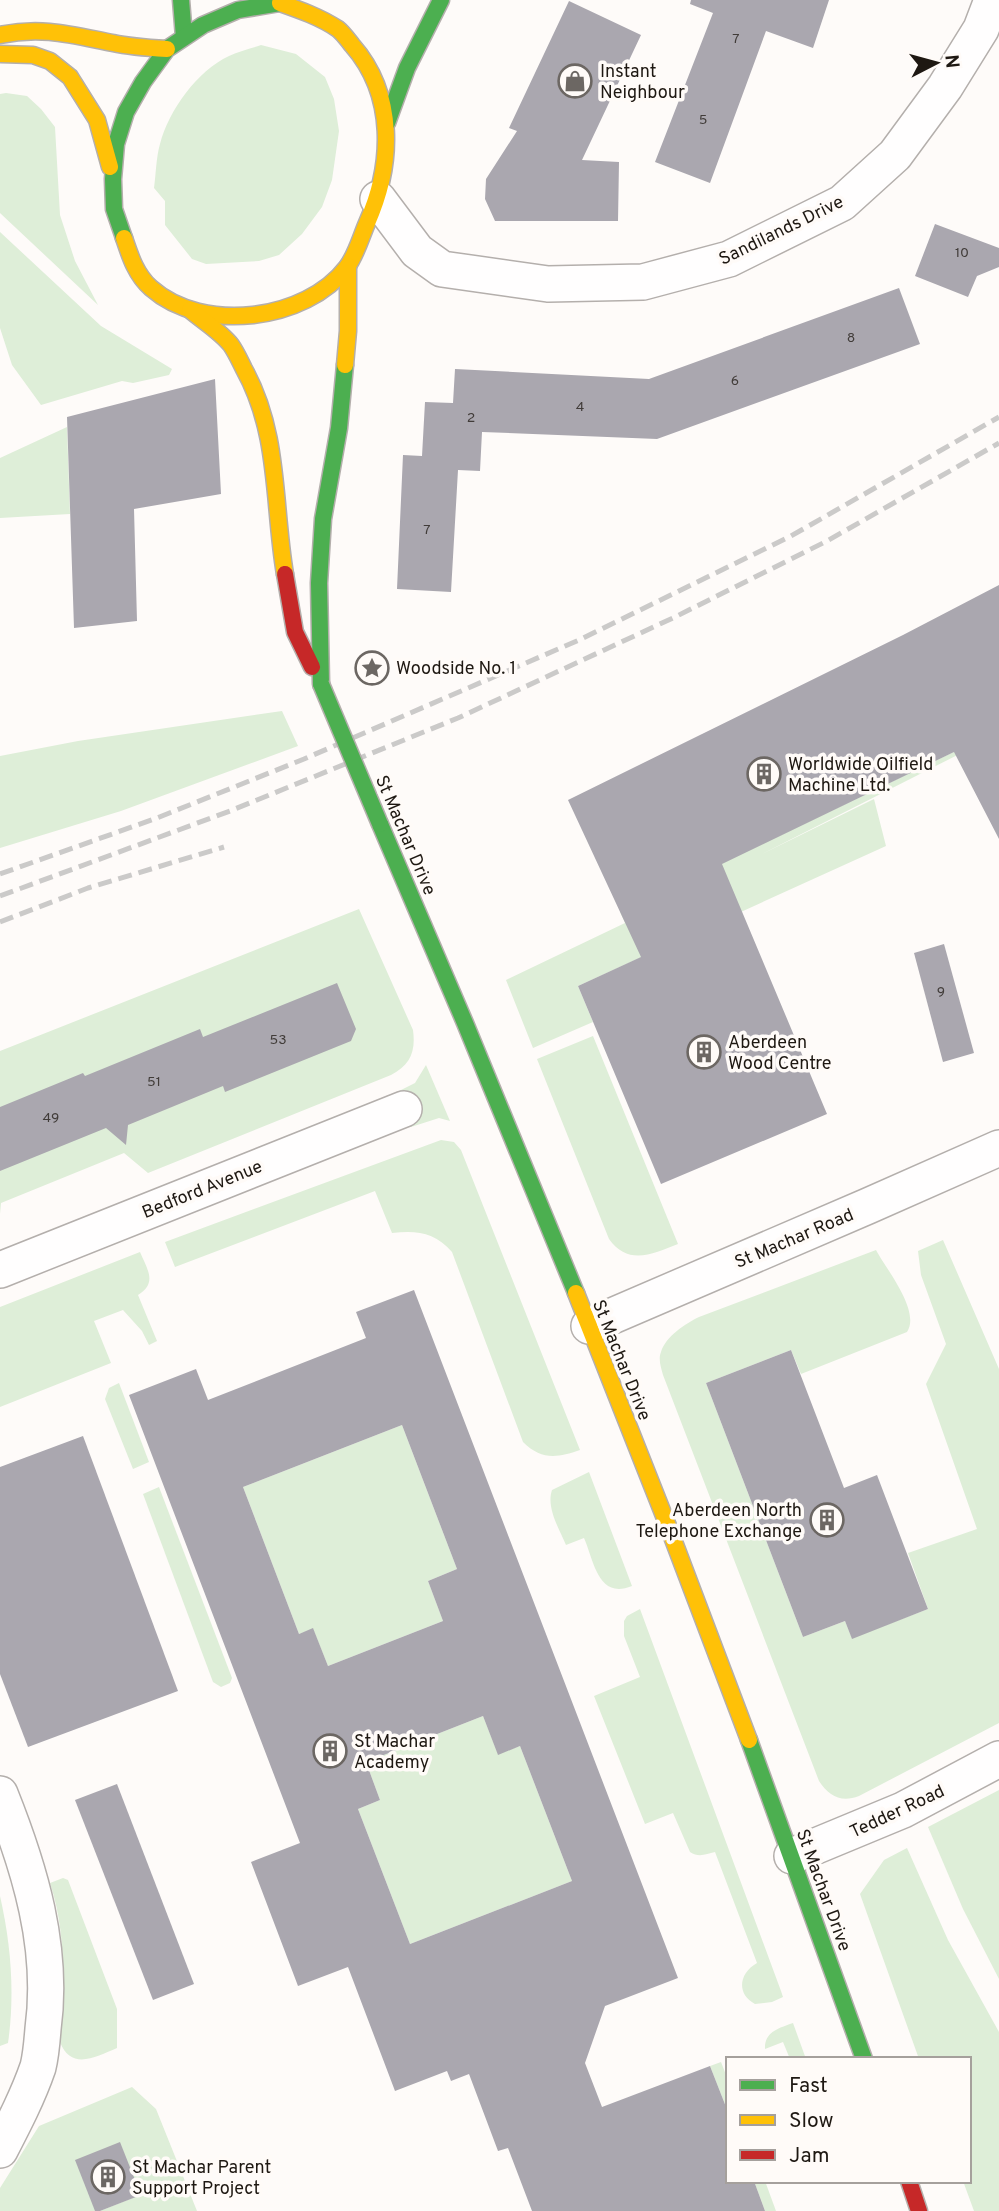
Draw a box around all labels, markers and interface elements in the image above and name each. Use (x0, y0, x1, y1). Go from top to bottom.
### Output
north arrow (901, 28, 971, 98)
house number: 7 (732, 31, 740, 48)
text: N (938, 53, 964, 69)
place label: Instant Neighbour (600, 61, 685, 105)
shop icon: Instant Neighbour (556, 62, 594, 100)
house number: 5 (699, 112, 707, 129)
street label: Sandilands Drive (716, 191, 848, 271)
house number: 10 (955, 245, 969, 262)
house number: 8 (847, 330, 855, 347)
house number: 6 (731, 373, 739, 390)
house number: 4 (576, 399, 584, 416)
house number: 2 (467, 410, 475, 427)
house number: 7 (423, 522, 431, 539)
place icon: Woodside No. 1 (353, 649, 391, 687)
place label: Woodside No. 1 (396, 658, 516, 681)
place label: Worldwide Oilfield Machine Ltd. (788, 754, 933, 798)
building icon: Worldwide Oilfield Machine Ltd. (745, 755, 783, 793)
street label: St Machar Drive (369, 772, 440, 899)
house number: 9 (937, 984, 945, 1001)
house number: 53 (269, 1032, 287, 1049)
place label: Aberdeen Wood Centre (728, 1032, 832, 1076)
building icon: Aberdeen Wood Centre (685, 1033, 723, 1071)
house number: 51 (147, 1074, 161, 1091)
house number: 49 (43, 1110, 59, 1127)
street label: Bedford Avenue (139, 1156, 266, 1225)
street label: St Machar Road (732, 1204, 858, 1275)
street label: St Machar Drive (586, 1297, 655, 1424)
place label: Aberdeen North Telephone Exchange (635, 1500, 802, 1544)
building icon: Aberdeen North Telephone Exchange (808, 1501, 846, 1539)
place label: St Machar Academy (354, 1731, 435, 1775)
building icon: St Machar Academy (311, 1732, 349, 1770)
street label: Tedder Road (847, 1780, 949, 1844)
street label: St Machar Drive (790, 1826, 855, 1955)
legend (726, 2057, 971, 2183)
text: Fast (789, 2073, 828, 2100)
text: Slow (789, 2108, 834, 2135)
text: Jam (789, 2143, 830, 2170)
place label: St Machar Parent Support Project (132, 2157, 271, 2201)
building icon: St Machar Parent Support Project (89, 2158, 127, 2196)

